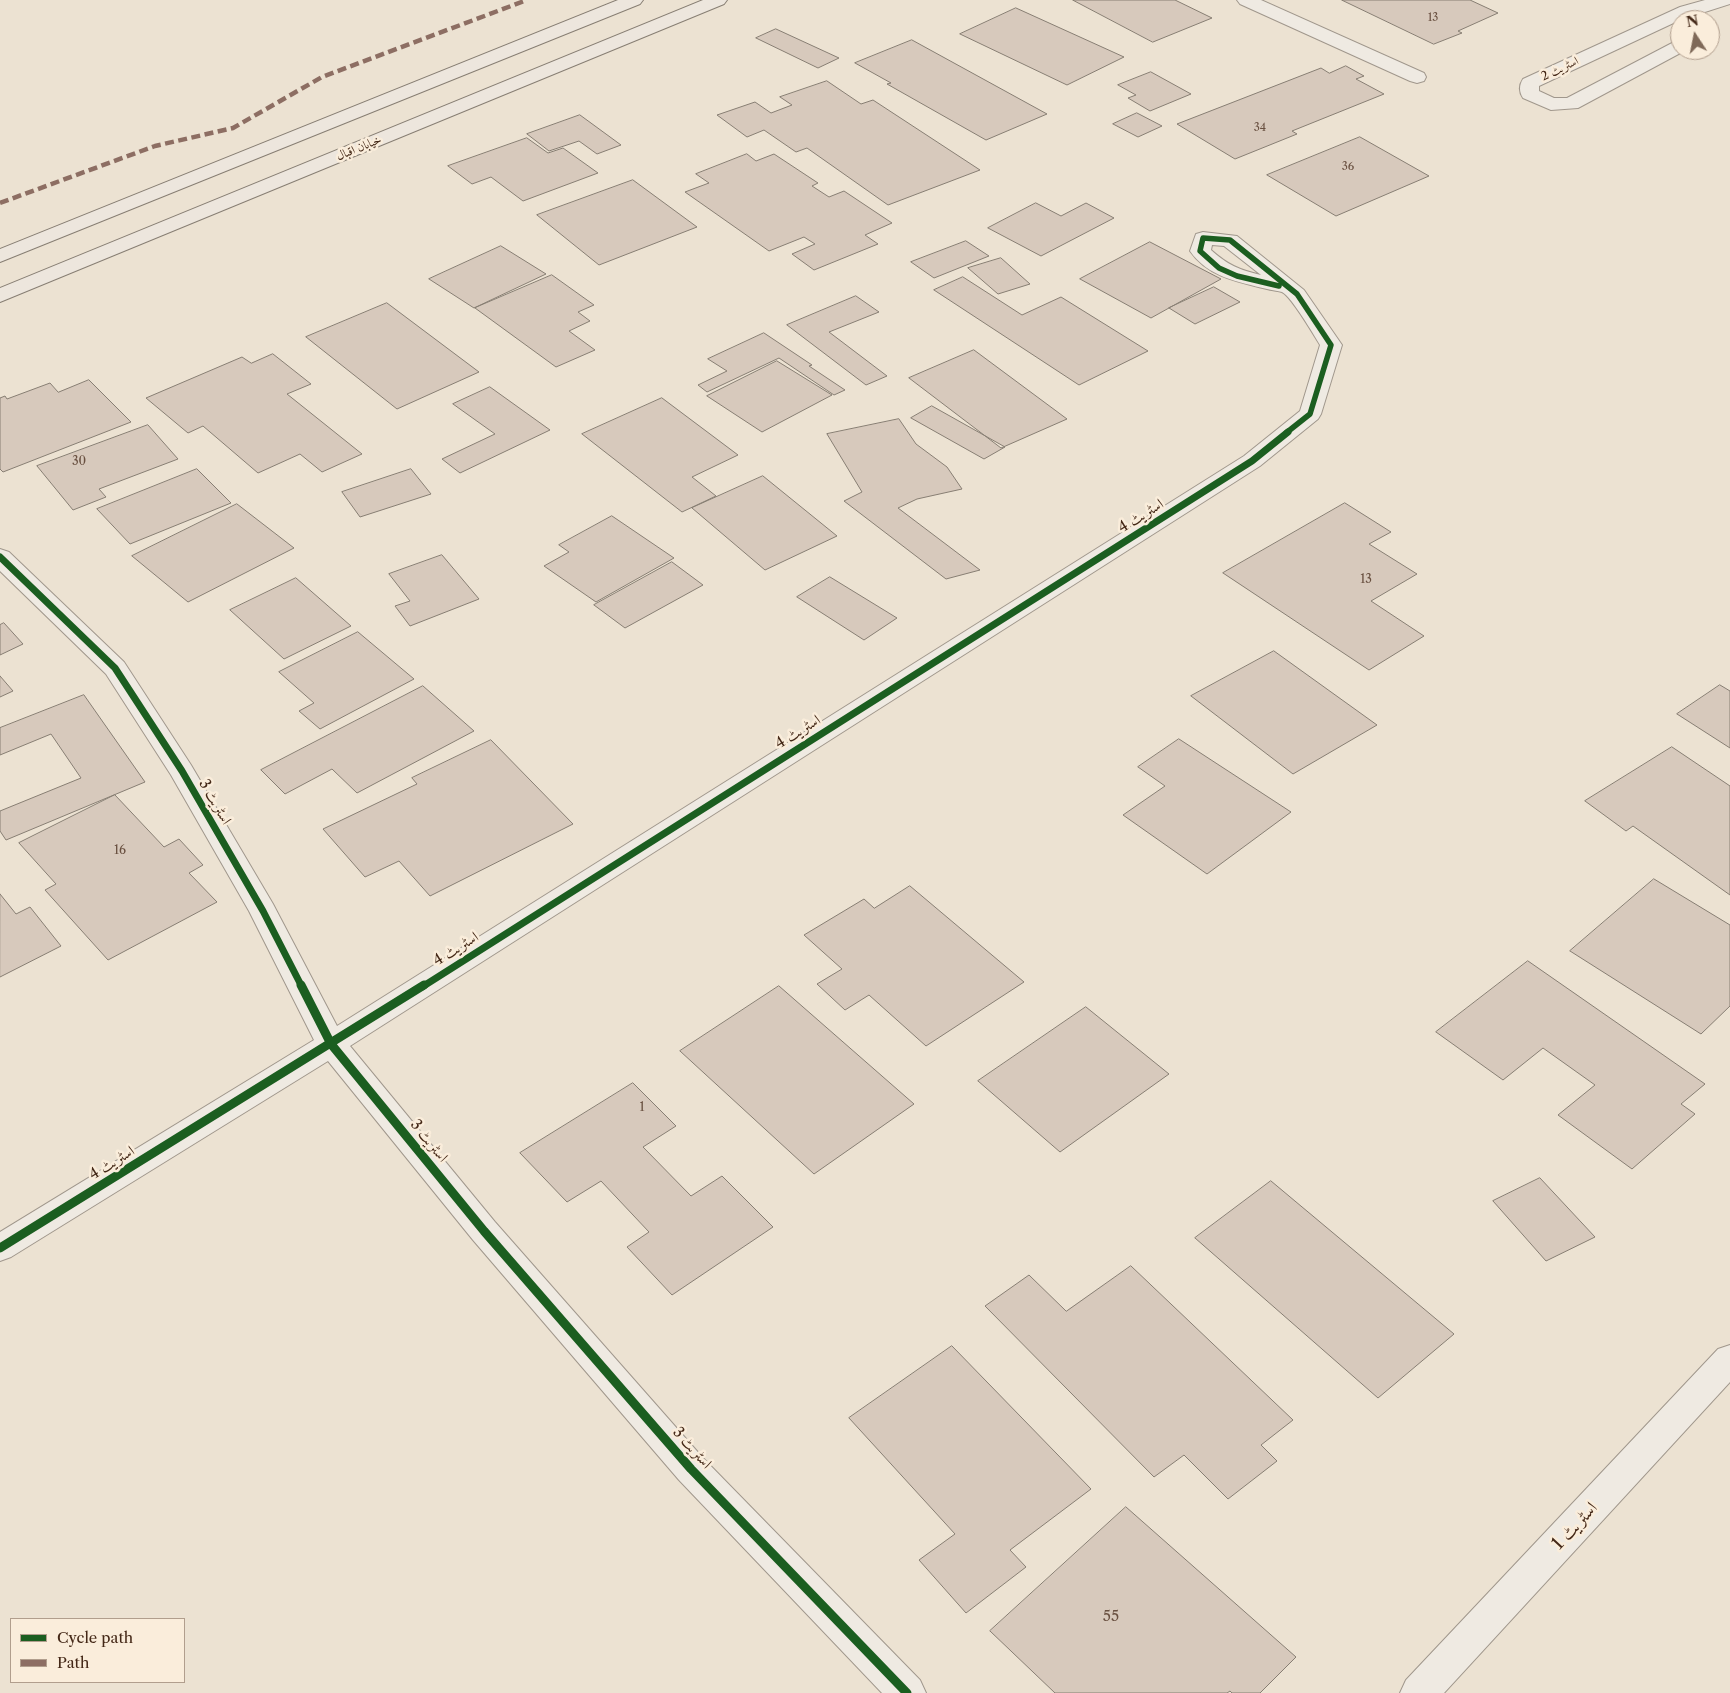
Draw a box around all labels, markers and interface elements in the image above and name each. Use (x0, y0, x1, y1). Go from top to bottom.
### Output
north arrow (1670, 10, 1720, 60)
house number: 13 (1428, 11, 1438, 25)
text: N (1685, 11, 1700, 31)
street label: اسٹریٹ 2 (1539, 54, 1581, 84)
house number: 34 (1254, 121, 1266, 135)
street label: خیابان اقبال (334, 132, 384, 164)
house number: 36 (1342, 160, 1354, 174)
house number: 30 (72, 455, 86, 469)
street label: اسٹریٹ 4 (1115, 495, 1167, 537)
house number: 13 (1360, 573, 1372, 587)
street label: اسٹریٹ 4 (772, 711, 824, 753)
street label: اسٹریٹ 3 (195, 776, 235, 828)
house number: 16 (114, 844, 126, 858)
street label: اسٹریٹ 4 (430, 928, 482, 970)
house number: 1 (639, 1101, 645, 1115)
street label: اسٹریٹ 3 (406, 1116, 452, 1166)
street label: اسٹریٹ 4 (86, 1142, 138, 1184)
street label: اسٹریٹ 3 (669, 1424, 715, 1472)
street label: اسٹریٹ 1 (1548, 1498, 1602, 1554)
house number: 55 (1103, 1608, 1119, 1626)
legend (10, 1618, 185, 1683)
text: Cycle path (57, 1628, 133, 1647)
text: Path (57, 1653, 89, 1672)

